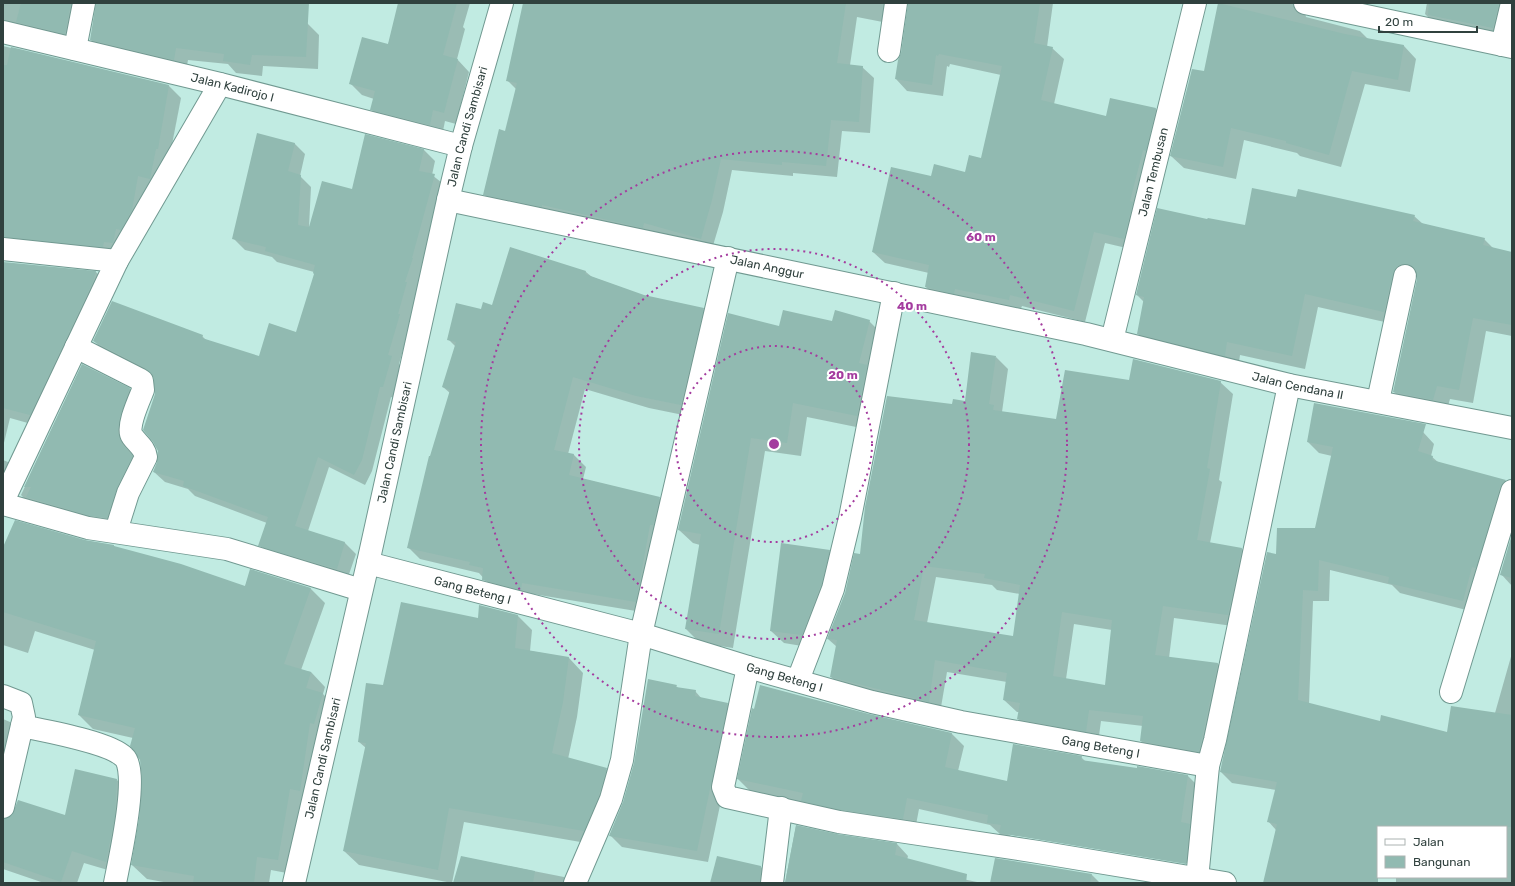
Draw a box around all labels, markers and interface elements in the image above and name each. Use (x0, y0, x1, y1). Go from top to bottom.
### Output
scale bar (1379, 8, 1477, 34)
text: 20 m (1385, 15, 1413, 29)
street label: Jalan Candi Sambisari (444, 65, 490, 188)
street label: Jalan Kadirojo I (189, 70, 276, 105)
street label: Jalan Tembusan (1136, 126, 1171, 218)
text: 60 m (966, 230, 996, 244)
street label: Jalan Anggur (729, 252, 806, 282)
text: 40 m (897, 299, 927, 313)
text: 20 m (828, 368, 858, 382)
street label: Jalan Cendana II (1251, 369, 1345, 402)
street label: Jalan Candi Sambisari (374, 380, 415, 504)
centre of rings (767, 437, 781, 451)
street label: Gang Beteng I (433, 573, 513, 607)
street label: Gang Beteng I (745, 660, 824, 695)
street label: Jalan Candi Sambisari (302, 696, 344, 820)
street label: Gang Beteng I (1061, 733, 1141, 761)
legend (1377, 826, 1507, 878)
text: Jalan (1413, 835, 1444, 849)
text: Bangunan (1413, 855, 1470, 869)

